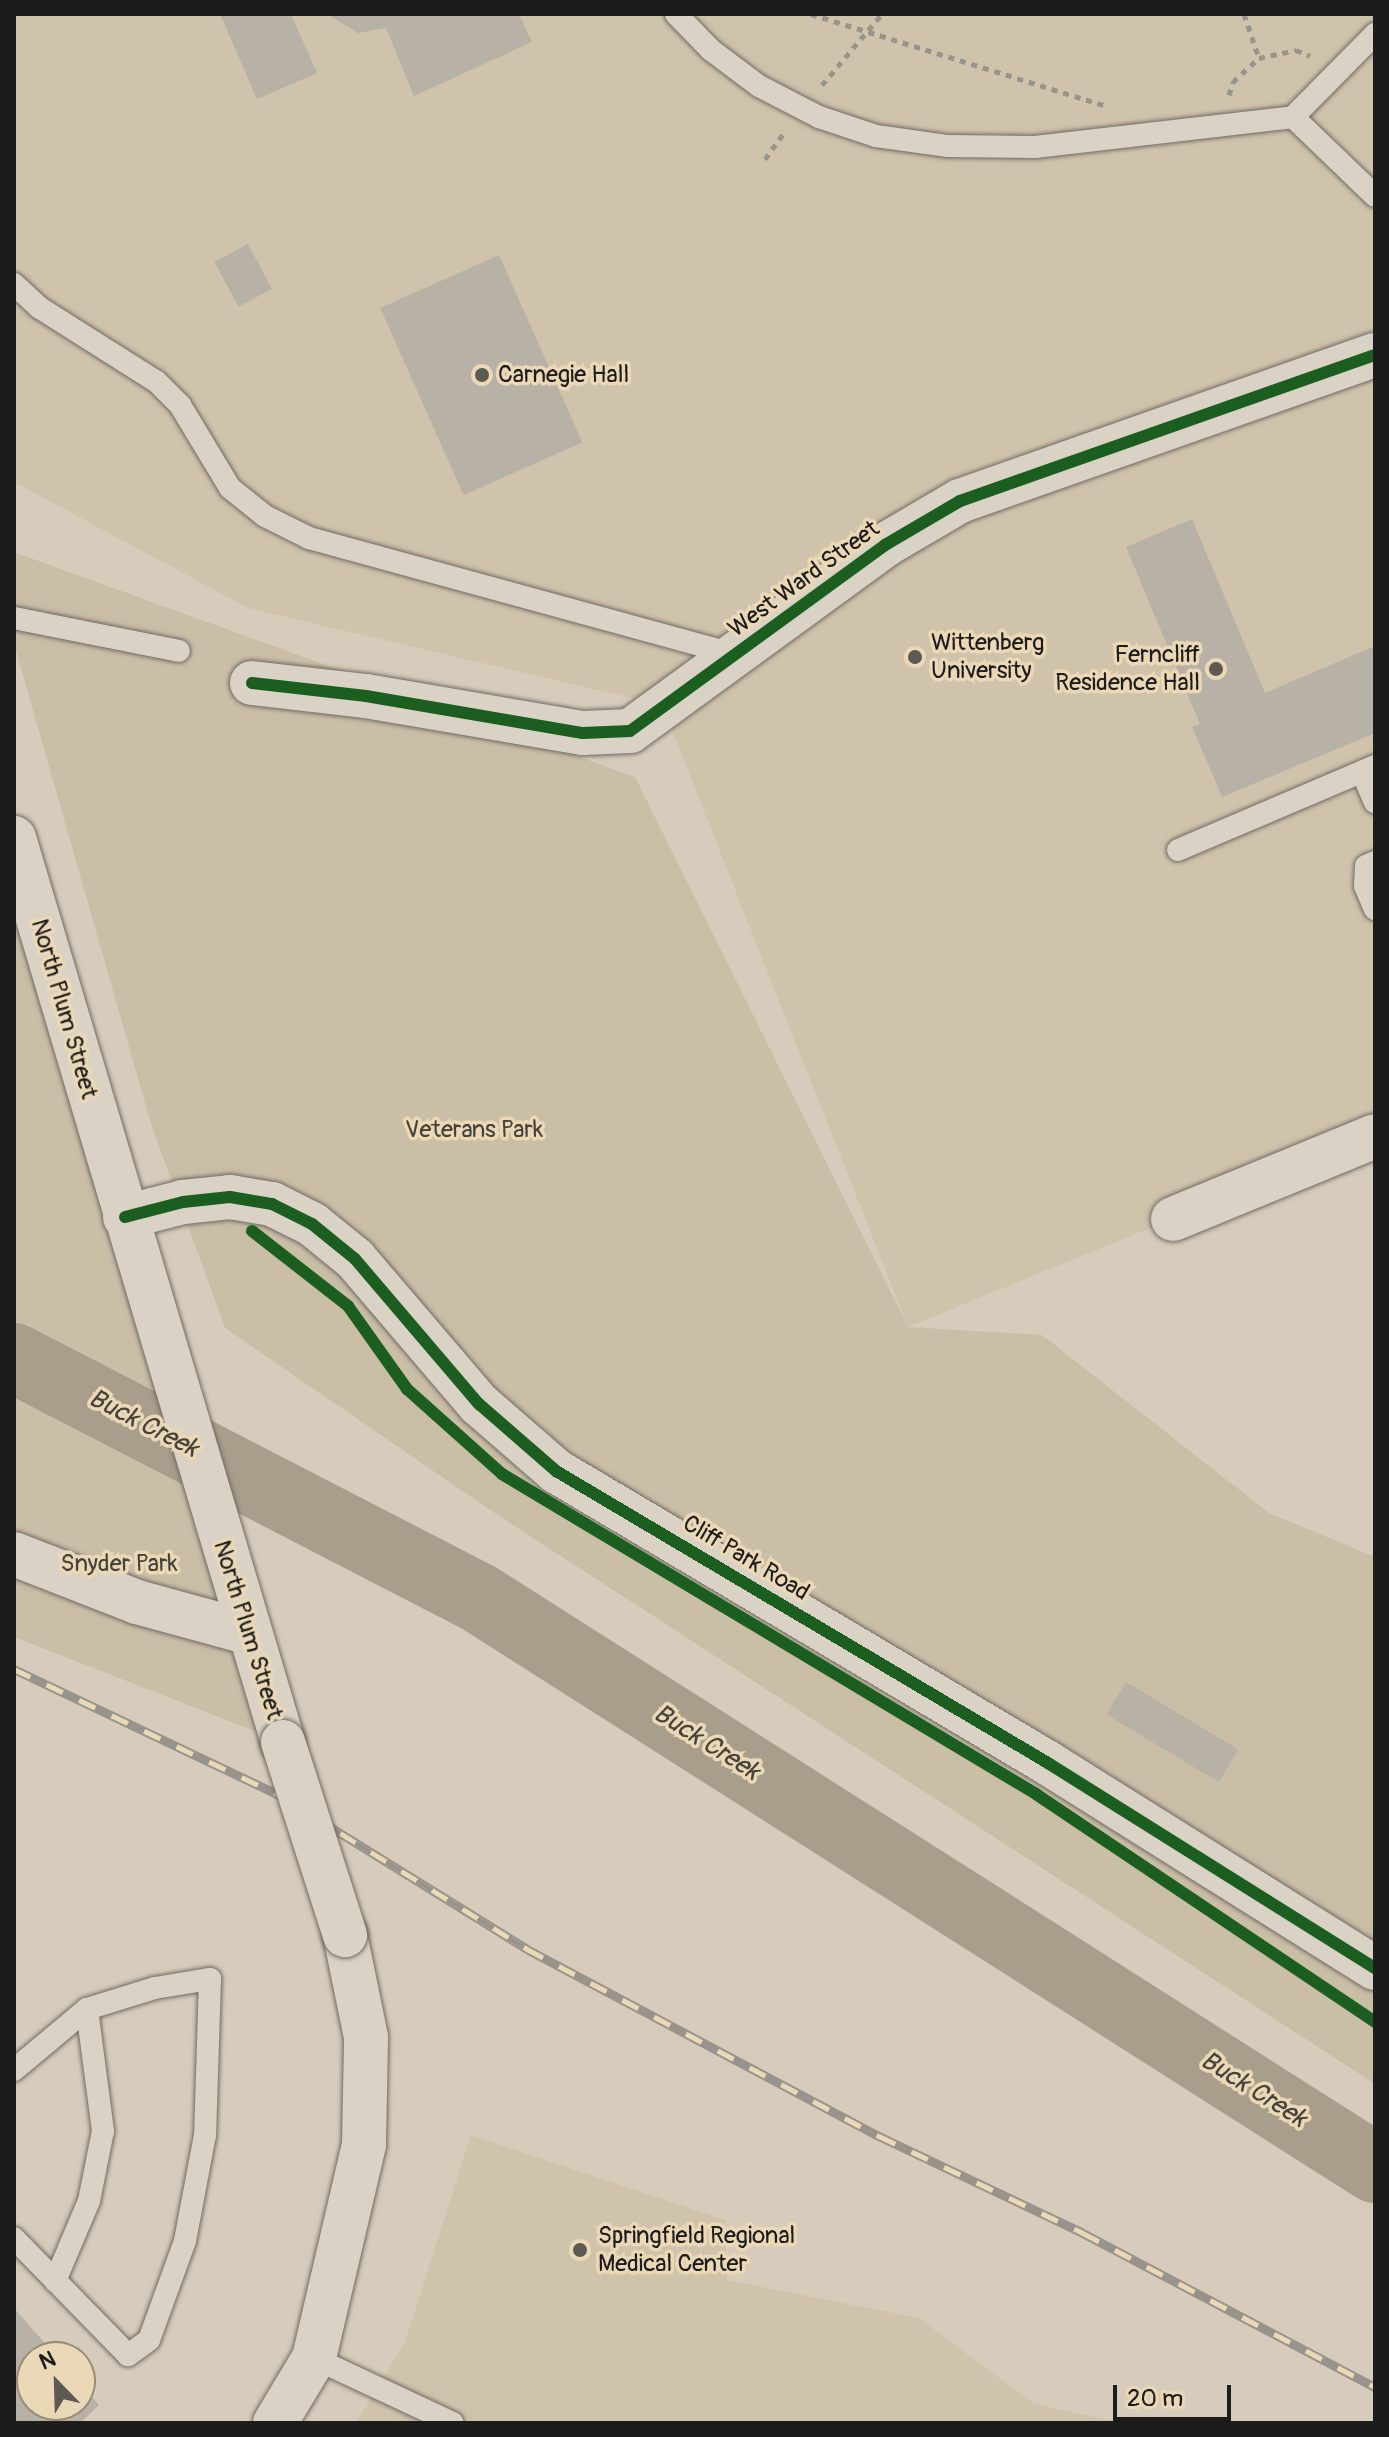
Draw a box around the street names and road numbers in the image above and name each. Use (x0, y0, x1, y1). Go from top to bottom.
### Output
street label: West Ward Street (723, 515, 885, 643)
street label: North Plum Street (25, 916, 103, 1102)
street label: Cliff Park Road (677, 1509, 815, 1607)
street label: North Plum Street (207, 1537, 289, 1723)

